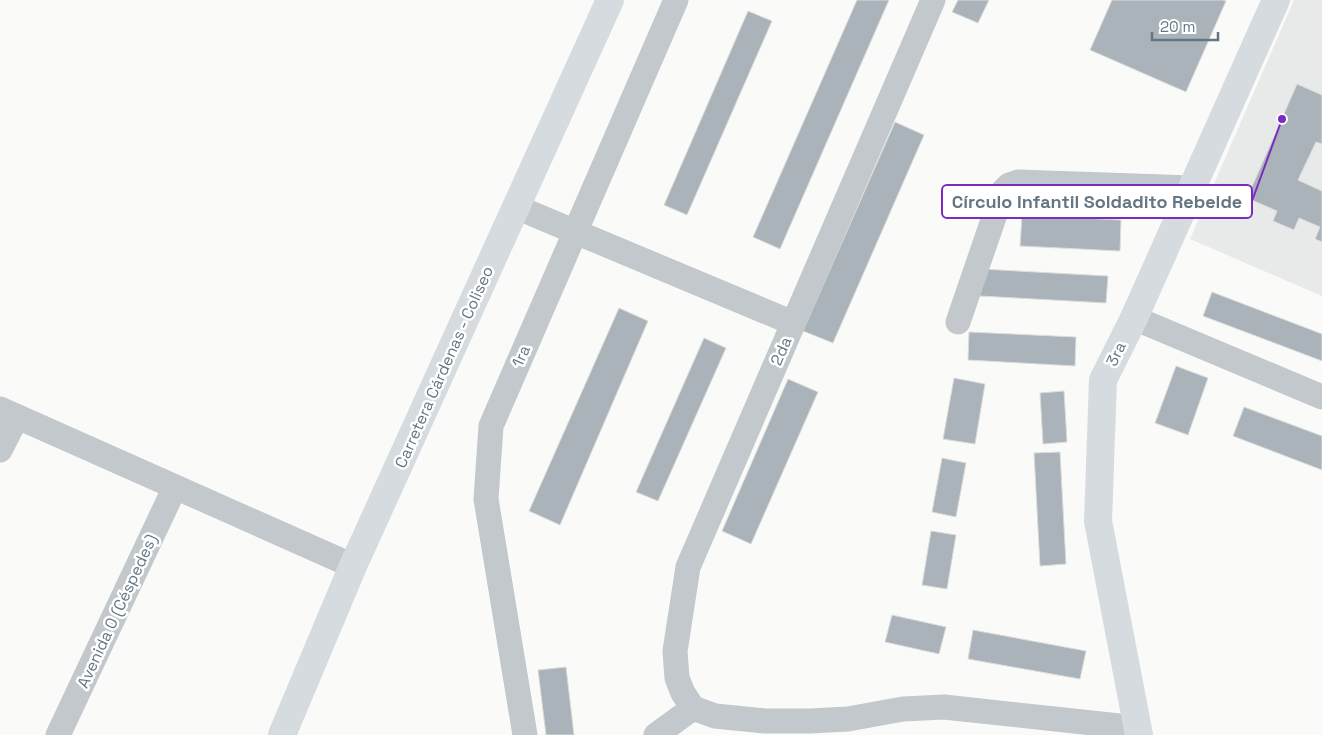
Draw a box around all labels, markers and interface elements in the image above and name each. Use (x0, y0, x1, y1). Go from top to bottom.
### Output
scale bar (1152, 10, 1218, 42)
text: 20 m (1160, 17, 1195, 36)
callout: Círculo Infantil Soldadito Rebelde (942, 185, 1252, 218)
text: Círculo Infantil Soldadito Rebelde (952, 190, 1242, 213)
street label: Carretera Cárdenas - Coliseo (390, 263, 498, 471)
street label: 2da (766, 333, 796, 369)
street label: 3ra (1101, 338, 1131, 370)
street label: 1ra (507, 342, 535, 370)
street label: Avenida 0 (Céspedes) (72, 531, 162, 691)

